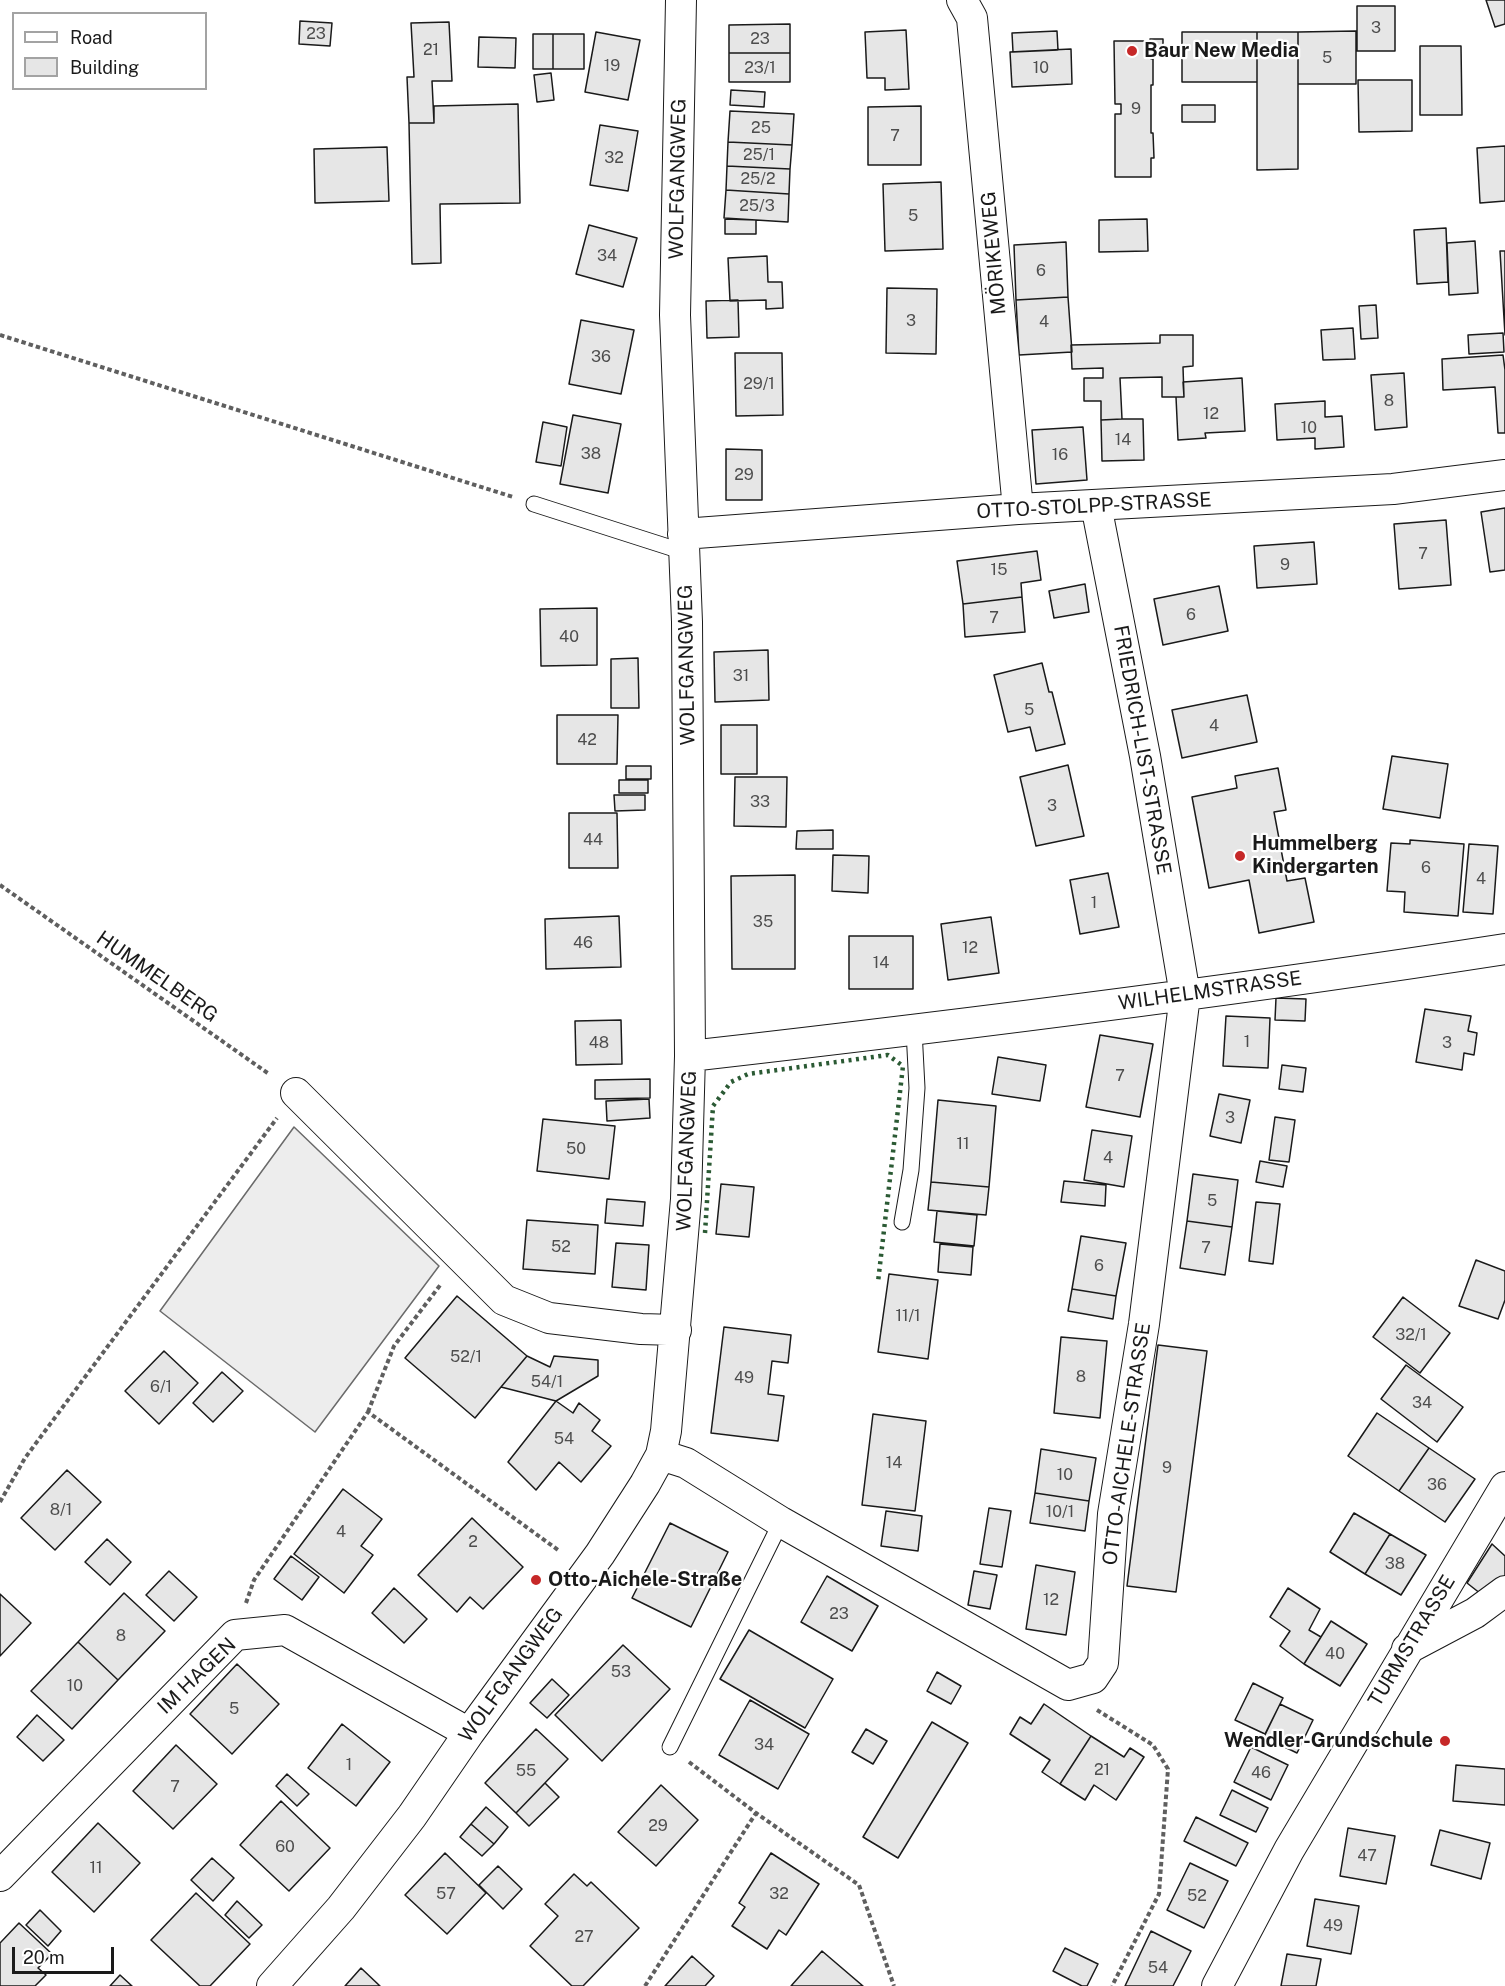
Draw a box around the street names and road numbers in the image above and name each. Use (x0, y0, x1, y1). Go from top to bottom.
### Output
street label: WOLFGANGWEG (665, 98, 691, 260)
street label: MÖRIKEWEG (977, 190, 1011, 316)
street label: OTTO-STOLPP-STRASSE (976, 488, 1212, 524)
street label: WOLFGANGWEG (674, 584, 700, 746)
street label: FRIEDRICH-LIST-STRASSE (1108, 623, 1176, 877)
street label: HUMMELBERG (92, 926, 222, 1028)
street label: WILHELMSTRASSE (1117, 966, 1303, 1016)
street label: WOLFGANGWEG (672, 1070, 702, 1232)
street label: OTTO-AICHELE-STRASSE (1098, 1321, 1156, 1567)
street label: TURMSTRASSE (1363, 1571, 1461, 1711)
street label: WOLFGANGWEG (454, 1603, 568, 1747)
street label: IM HAGEN (153, 1633, 241, 1719)

